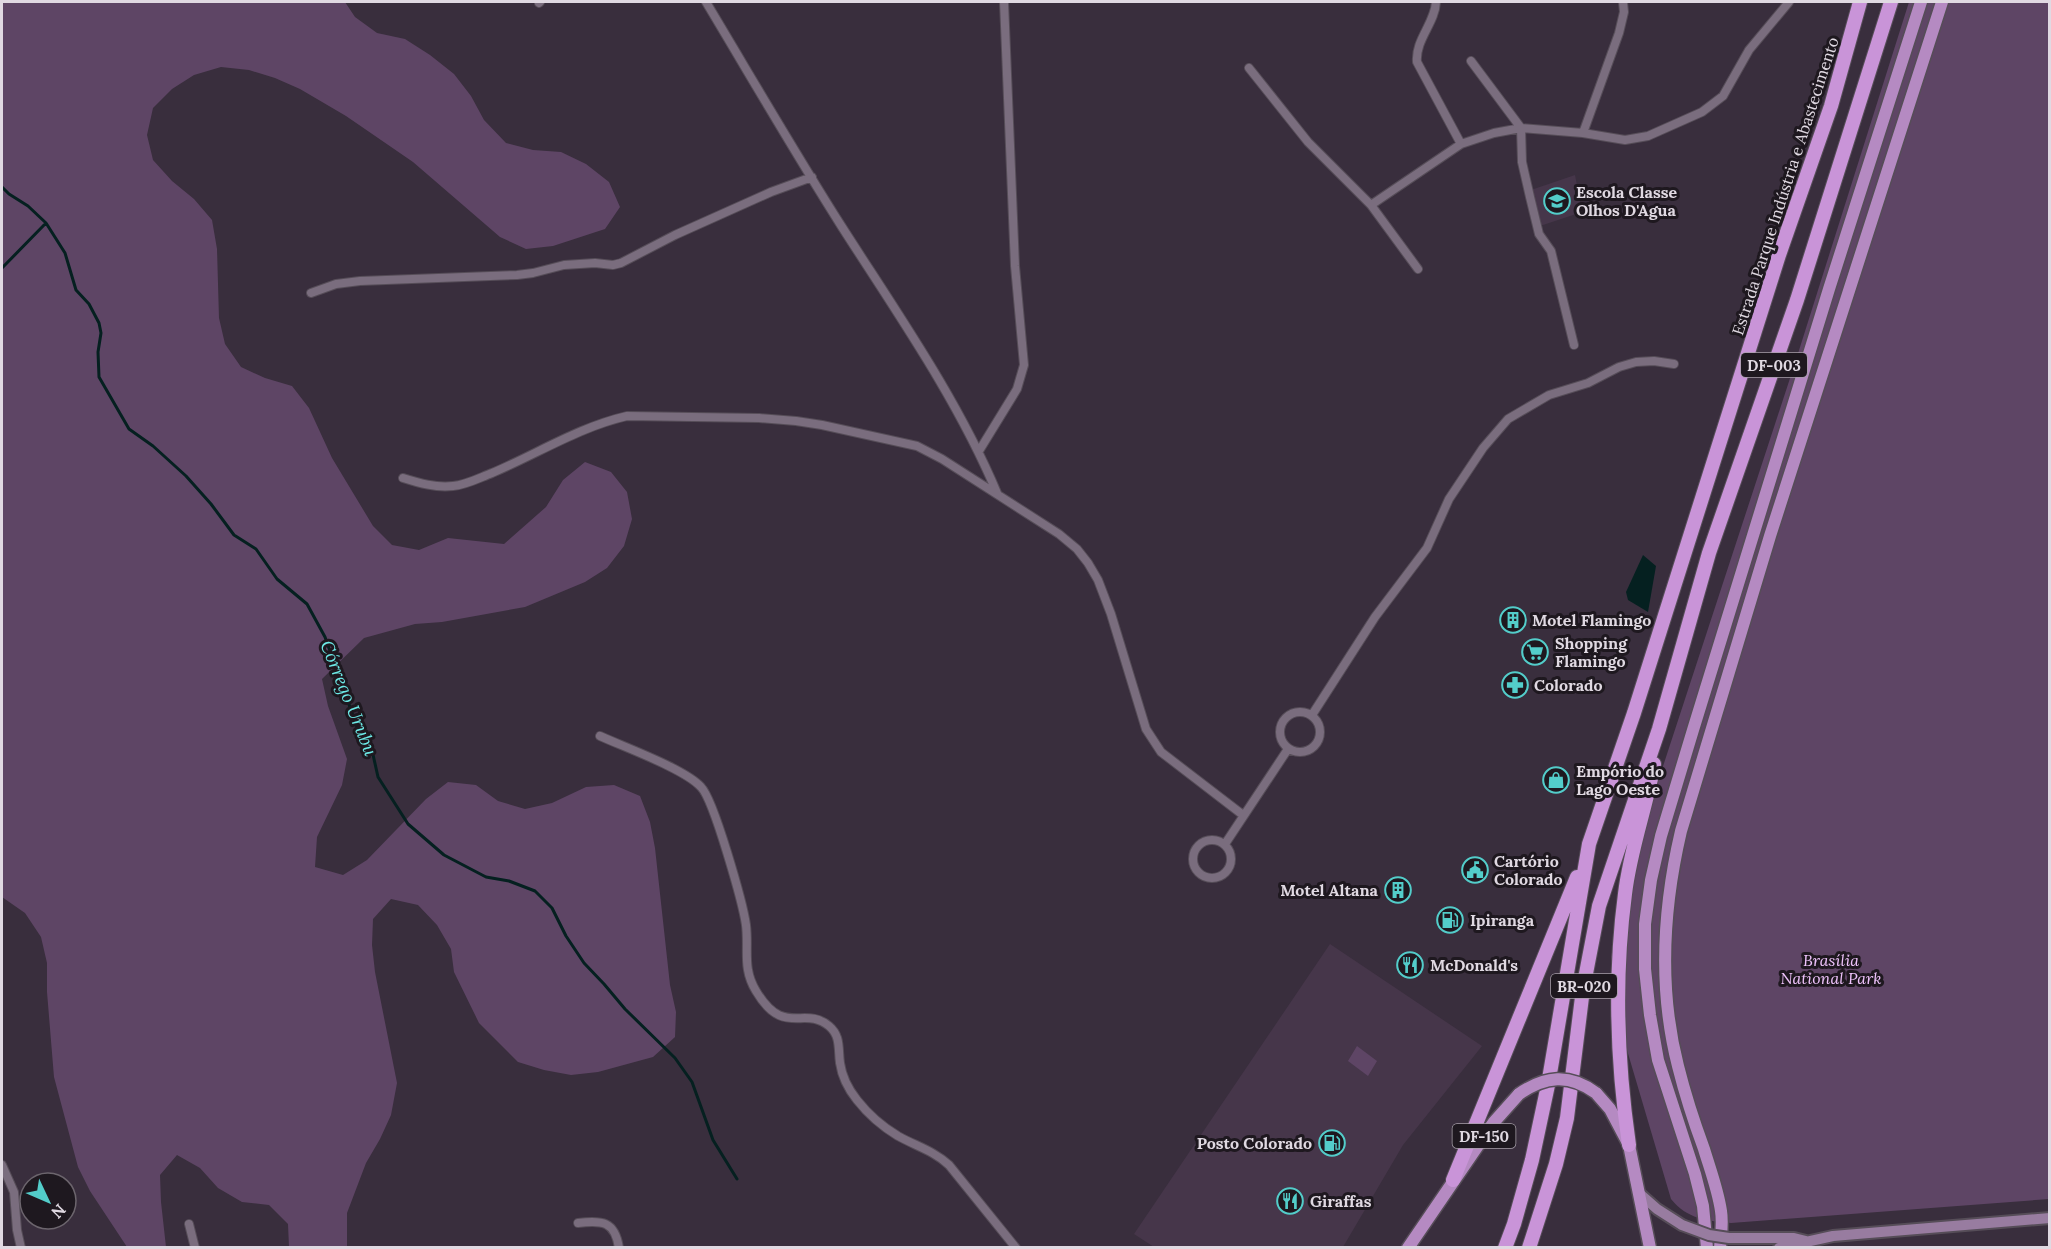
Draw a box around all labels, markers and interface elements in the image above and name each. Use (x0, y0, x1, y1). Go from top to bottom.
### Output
street label: Estrada Parque Indústria e Abastecimento (1727, 34, 1843, 338)
place label: Escola Classe Olhos D'Agua (1576, 182, 1677, 220)
school or university icon: Escola Classe Olhos D'Agua (1542, 186, 1572, 216)
road number: DF-003 (1741, 353, 1807, 377)
building icon: Motel Flamingo (1498, 605, 1528, 635)
place label: Motel Flamingo (1532, 610, 1651, 630)
place label: Shopping Flamingo (1555, 633, 1628, 671)
water label: Córrego Urubu (315, 637, 383, 759)
supermarket icon: Shopping Flamingo (1520, 637, 1550, 667)
pharmacy icon: Colorado (1500, 670, 1530, 700)
place label: Colorado (1534, 675, 1603, 695)
place label: Empório do Lago Oeste (1576, 761, 1664, 799)
shop icon: Empório do Lago Oeste (1541, 765, 1571, 795)
place label: Cartório Colorado (1494, 851, 1563, 889)
public building icon: Cartório Colorado (1460, 855, 1490, 885)
building icon: Motel Altana (1383, 875, 1413, 905)
place label: Motel Altana (1280, 880, 1379, 900)
fuel station icon: Ipiranga (1435, 905, 1465, 935)
place label: Ipiranga (1470, 910, 1535, 930)
restaurant icon: McDonald's (1395, 950, 1425, 980)
park label: Brasília National Park (1781, 950, 1881, 988)
place label: McDonald's (1430, 955, 1518, 975)
road number: BR-020 (1551, 974, 1617, 998)
road number: DF-150 (1452, 1124, 1516, 1148)
fuel station icon: Posto Colorado (1317, 1128, 1347, 1158)
place label: Posto Colorado (1197, 1133, 1312, 1153)
north arrow (18, 1171, 78, 1231)
restaurant icon: Giraffas (1275, 1186, 1305, 1216)
place label: Giraffas (1310, 1191, 1372, 1211)
text: N (47, 1200, 70, 1223)

